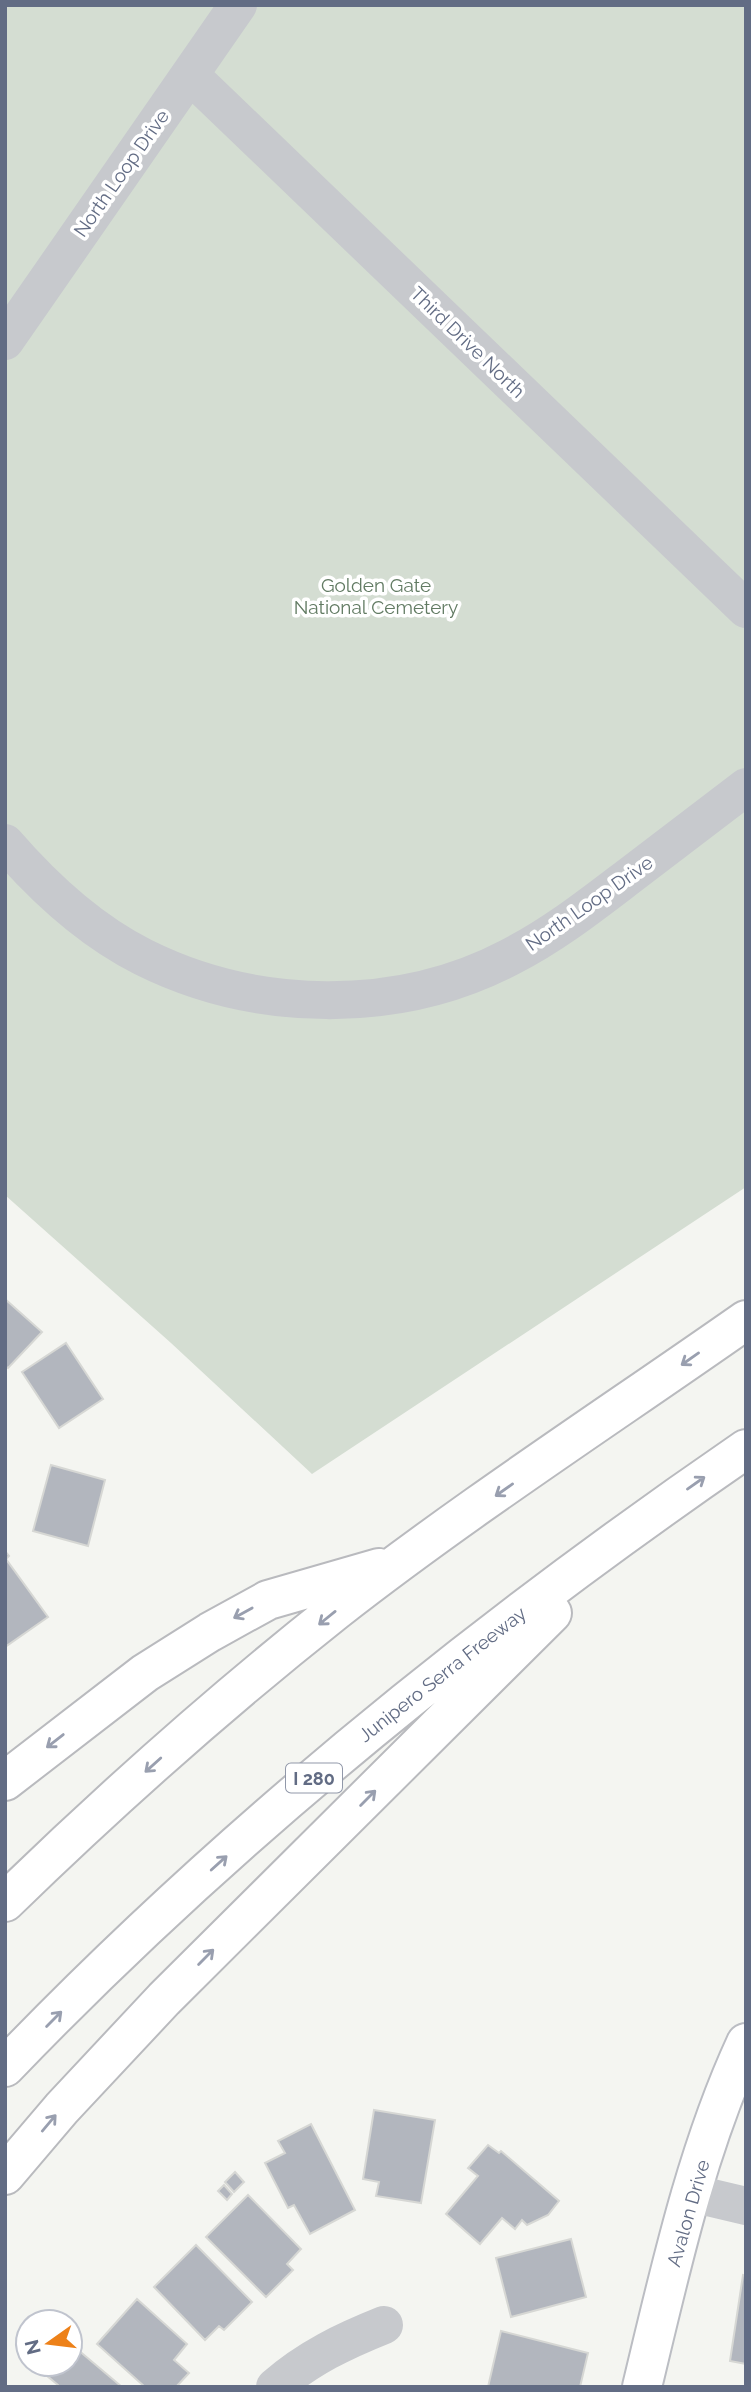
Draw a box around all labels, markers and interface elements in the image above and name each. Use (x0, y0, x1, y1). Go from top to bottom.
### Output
street label: North Loop Drive (69, 105, 173, 241)
street label: Third Drive North (406, 282, 530, 402)
park label: Golden Gate National Cemetery (294, 574, 458, 618)
street label: North Loop Drive (521, 851, 657, 955)
one-way arrow (681, 1352, 700, 1366)
one-way arrow (686, 1476, 705, 1490)
one-way arrow (495, 1483, 514, 1497)
street label: Junipero Serra Freeway (354, 1602, 530, 1746)
one-way arrow (234, 1606, 254, 1620)
one-way arrow (319, 1611, 337, 1626)
one-way arrow (47, 1734, 65, 1749)
one-way arrow (144, 1757, 162, 1773)
road number: I 280 (286, 1764, 342, 1792)
one-way arrow (359, 1789, 376, 1806)
one-way arrow (210, 1854, 227, 1871)
one-way arrow (197, 1949, 214, 1966)
one-way arrow (45, 2010, 62, 2027)
one-way arrow (41, 2114, 57, 2132)
street label: Avalon Drive (662, 2157, 714, 2269)
north arrow (14, 2308, 84, 2378)
text: N (20, 2337, 45, 2357)

